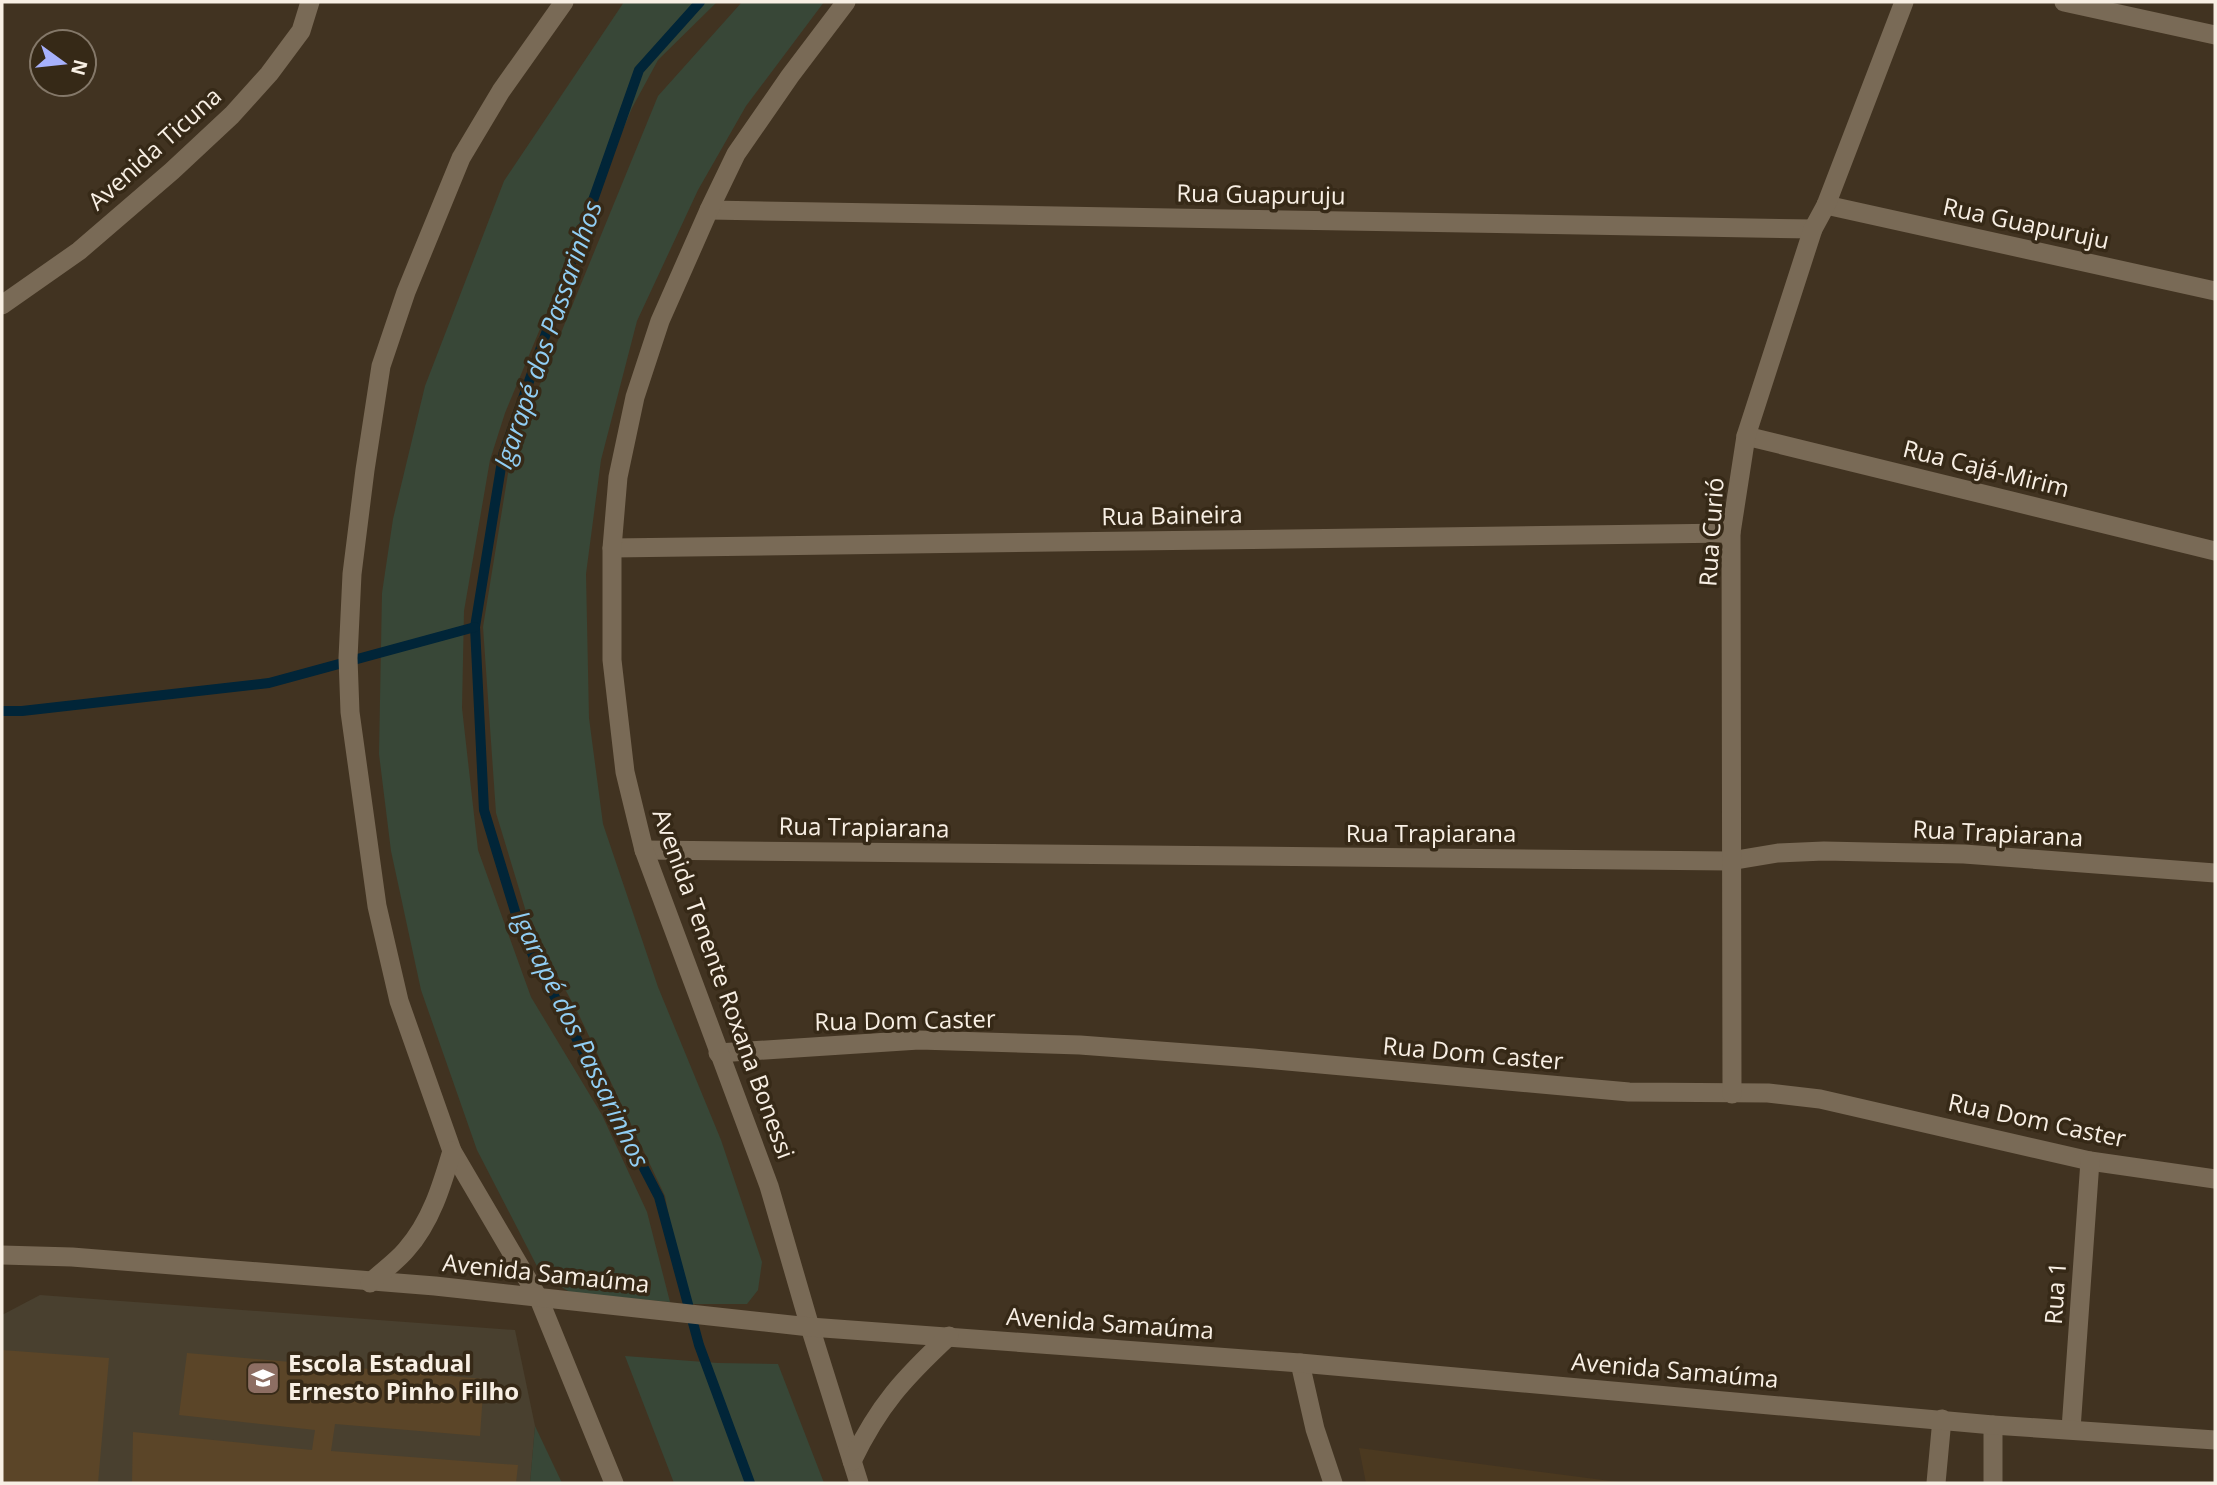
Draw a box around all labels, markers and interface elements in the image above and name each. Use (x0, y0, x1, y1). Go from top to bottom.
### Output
north arrow (28, 28, 98, 98)
text: N (65, 57, 94, 78)
street label: Avenida Ticuna (80, 79, 228, 217)
street label: Rua Guapuruju (1176, 176, 1346, 211)
street label: Rua Guapuruju (1940, 189, 2113, 256)
water label: Igarapé dos Passarinhos (484, 196, 610, 474)
street label: Rua Cajá-Mirim (1900, 431, 2073, 504)
street label: Rua Curió (1690, 476, 1731, 588)
street label: Rua Baineira (1101, 497, 1243, 532)
street label: Avenida Tenente Roxana Bonessi (646, 804, 803, 1163)
street label: Rua Trapiarana (778, 809, 950, 844)
street label: Rua Trapiarana (1912, 812, 2084, 853)
street label: Rua Trapiarana (1346, 816, 1516, 849)
water label: Igarapé dos Passarinhos (503, 904, 659, 1173)
street label: Rua Dom Caster (814, 1001, 996, 1038)
street label: Rua Dom Caster (1381, 1028, 1565, 1077)
street label: Rua Dom Caster (1945, 1085, 2130, 1155)
street label: Avenida Samaúma (441, 1245, 651, 1300)
street label: Rua 1 (2036, 1260, 2073, 1325)
street label: Avenida Samaúma (1005, 1299, 1215, 1346)
street label: Avenida Samaúma (1570, 1344, 1780, 1395)
place label: Escola Estadual Ernesto Pinho Filho (288, 1346, 519, 1407)
school or university icon: Escola Estadual Ernesto Pinho Filho (244, 1359, 282, 1397)

